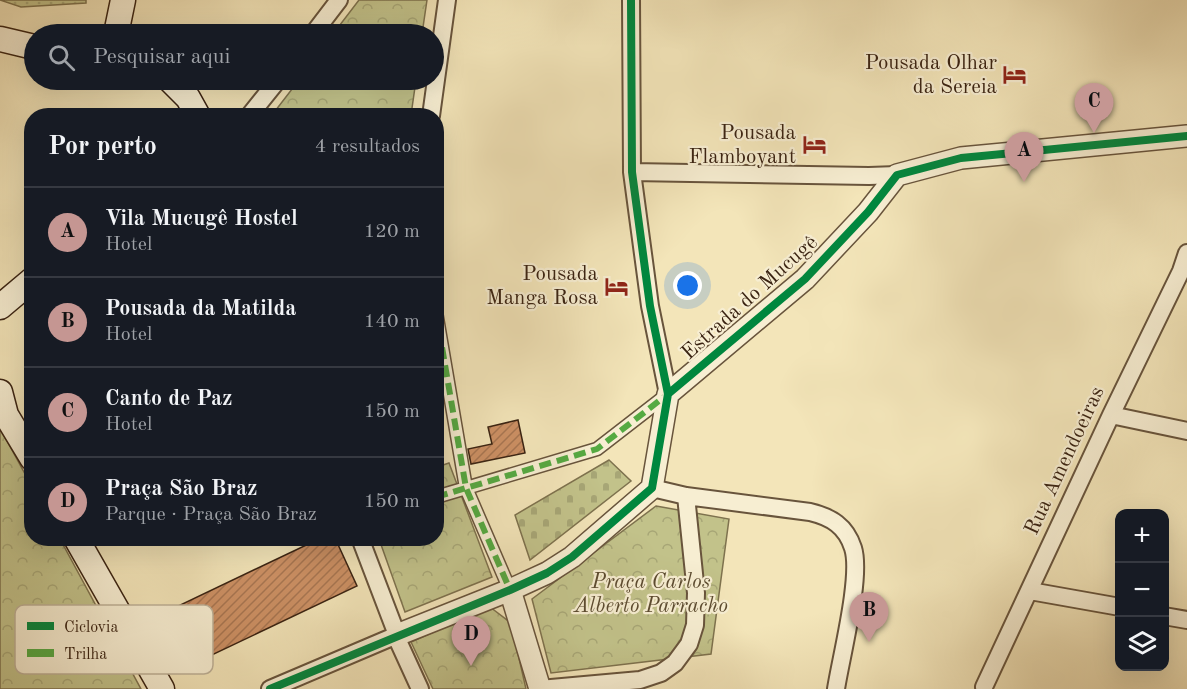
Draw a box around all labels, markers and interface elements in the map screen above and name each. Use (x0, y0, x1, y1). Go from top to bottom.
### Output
search box (24, 24, 444, 90)
icon: search (45, 41, 78, 74)
text: Pesquisar aqui (93, 46, 230, 68)
place label: Pousada Olhar da Sereia (865, 53, 997, 98)
hotel icon: Pousada Olhar da Sereia (1002, 62, 1028, 88)
pin: C (1074, 84, 1114, 133)
place label: Pousada Flamboyant (688, 123, 796, 168)
hotel icon: Pousada Flamboyant (801, 132, 827, 158)
pin: A (1004, 132, 1044, 182)
text: Por perto (48, 134, 157, 160)
text: 4 resultados (315, 137, 420, 157)
text: Vila Mucugê Hostel (105, 208, 298, 230)
text: A (60, 222, 75, 242)
text: 120 m (364, 222, 420, 242)
street label: Estrada do Mucugê (678, 232, 822, 364)
text: Hotel (105, 235, 152, 255)
place label: Pousada Manga Rosa (486, 264, 598, 309)
your location (673, 271, 702, 300)
hotel icon: Pousada Manga Rosa (603, 273, 629, 299)
text: Pousada da Matilda (105, 298, 297, 320)
text: B (60, 312, 75, 332)
text: 140 m (364, 312, 420, 332)
text: Hotel (105, 325, 152, 345)
street label: Rua Amendoeiras (1021, 384, 1109, 538)
text: Canto de Paz (105, 388, 232, 410)
text: C (61, 402, 74, 422)
text: 150 m (364, 402, 420, 422)
text: Hotel (105, 415, 152, 435)
text: Praça São Braz (105, 478, 257, 500)
text: D (60, 492, 75, 512)
text: 150 m (364, 492, 420, 512)
text: Parque · Praça São Braz (105, 505, 317, 525)
map controls (1115, 509, 1169, 671)
button: + (1115, 509, 1169, 563)
button: − (1115, 563, 1169, 617)
park label: Praça Carlos Alberto Parracho (573, 572, 728, 617)
pin: B (850, 592, 888, 642)
legend (15, 605, 213, 674)
pin: D (452, 616, 490, 666)
button: layers (1115, 617, 1169, 671)
text: Ciclovia (64, 620, 118, 636)
text: Trilha (64, 647, 107, 663)

